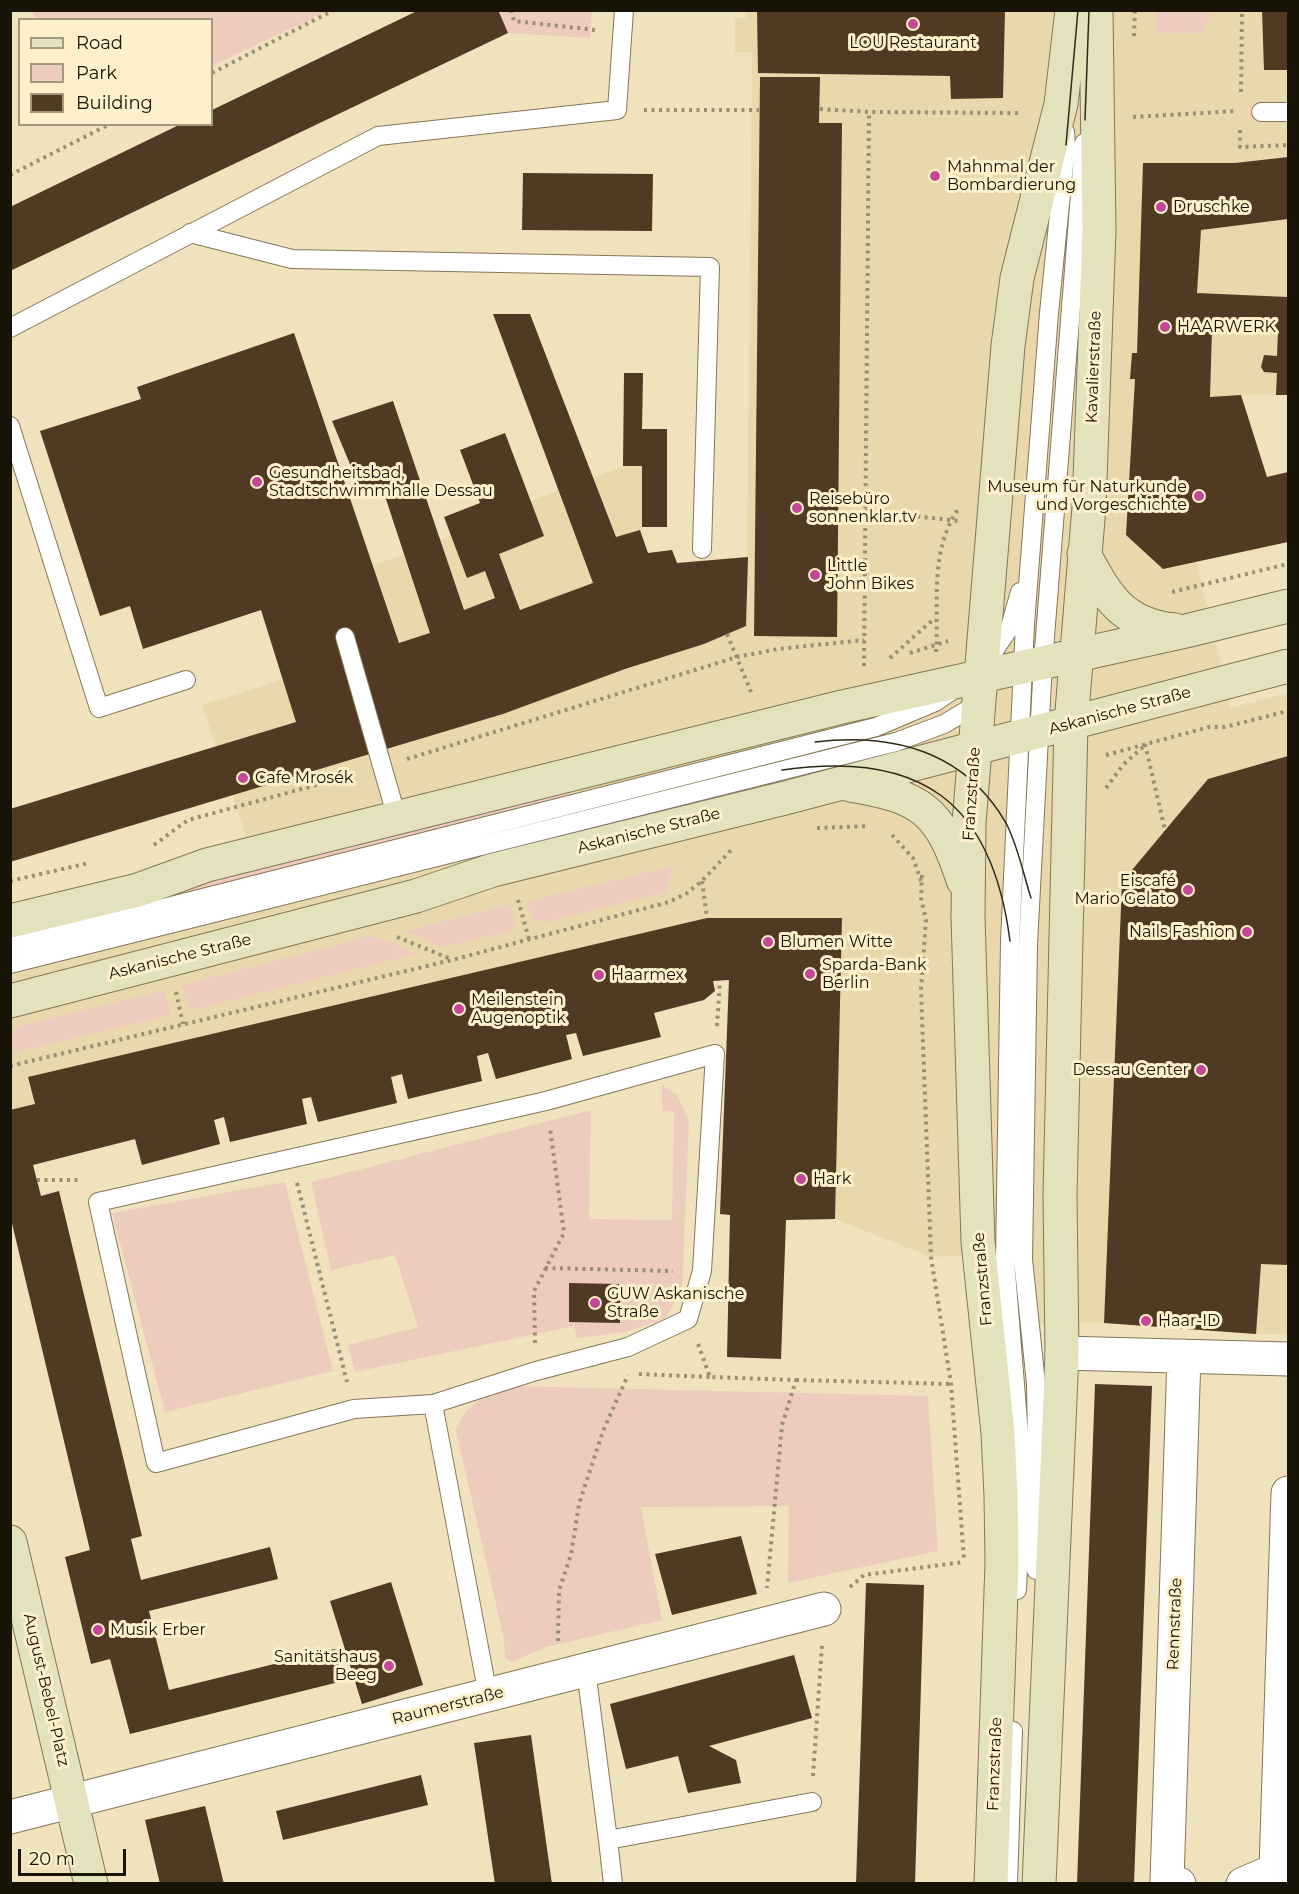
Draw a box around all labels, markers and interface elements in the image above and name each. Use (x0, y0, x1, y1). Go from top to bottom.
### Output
marker: LOU Restaurant (906, 17, 920, 31)
legend (18, 18, 213, 126)
text: Road (76, 32, 123, 54)
place label: LOU Restaurant (849, 33, 977, 53)
text: Park (76, 62, 117, 84)
text: Building (76, 92, 153, 114)
place label: Mahnmal der Bombardierung (947, 157, 1076, 195)
marker: Mahnmal der Bombardierung (928, 169, 942, 183)
place label: Druschke (1173, 197, 1250, 217)
marker: Druschke (1154, 200, 1168, 214)
street label: Kavalierstraße (1082, 310, 1106, 424)
place label: HAARWERK (1177, 317, 1276, 337)
marker: HAARWERK (1158, 320, 1172, 334)
place label: Gesundheitsbad, Stadtschwimmhalle Dessau (269, 463, 493, 501)
marker: Gesundheitsbad, Stadtschwimmhalle Dessau (250, 475, 264, 489)
place label: Museum für Naturkunde und Vorgeschichte (987, 477, 1187, 515)
place label: Reisebüro sonnenklar.tv (809, 489, 917, 527)
marker: Museum für Naturkunde und Vorgeschichte (1192, 489, 1206, 503)
marker: Reisebüro sonnenklar.tv (790, 501, 804, 515)
place label: Little John Bikes (827, 556, 914, 594)
marker: Little John Bikes (808, 568, 822, 582)
street label: Askanische Straße (1047, 683, 1193, 739)
street label: Franzstraße (959, 746, 985, 842)
place label: Cafe Mrosék (255, 768, 353, 788)
marker: Cafe Mrosék (236, 771, 250, 785)
street label: Askanische Straße (576, 804, 722, 858)
place label: Eiscafé Mario Gelato (1074, 871, 1176, 909)
marker: Eiscafé Mario Gelato (1181, 883, 1195, 897)
place label: Nails Fashion (1129, 922, 1235, 942)
marker: Nails Fashion (1240, 925, 1254, 939)
street label: Askanische Straße (107, 930, 253, 984)
place label: Blumen Witte (780, 932, 893, 952)
marker: Blumen Witte (761, 935, 775, 949)
place label: Sparda-Bank Berlin (822, 955, 927, 993)
place label: Haarmex (611, 965, 684, 985)
marker: Sparda-Bank Berlin (803, 967, 817, 981)
marker: Haarmex (592, 968, 606, 982)
place label: Meilenstein Augenoptik (471, 990, 566, 1028)
marker: Meilenstein Augenoptik (452, 1002, 466, 1016)
place label: Dessau Center (1072, 1060, 1189, 1080)
marker: Dessau Center (1194, 1063, 1208, 1077)
place label: Hark (813, 1169, 851, 1189)
marker: Hark (794, 1172, 808, 1186)
street label: Franzstraße (969, 1231, 997, 1327)
place label: GUW Askanische Straße (607, 1284, 744, 1322)
marker: GUW Askanische Straße (588, 1296, 602, 1310)
place label: Haar-ID (1158, 1311, 1220, 1331)
marker: Haar-ID (1139, 1314, 1153, 1328)
street label: Rennstraße (1164, 1577, 1186, 1671)
street label: August-Bebel-Platz (19, 1612, 73, 1768)
place label: Musik Erber (110, 1620, 206, 1640)
marker: Musik Erber (91, 1623, 105, 1637)
place label: Sanitätshaus Beeg (274, 1647, 377, 1685)
marker: Sanitätshaus Beeg (382, 1659, 396, 1673)
street label: Raumerstraße (390, 1683, 506, 1729)
street label: Franzstraße (984, 1717, 1006, 1811)
scale bar (21, 1837, 129, 1875)
text: 20 m (29, 1848, 75, 1870)

